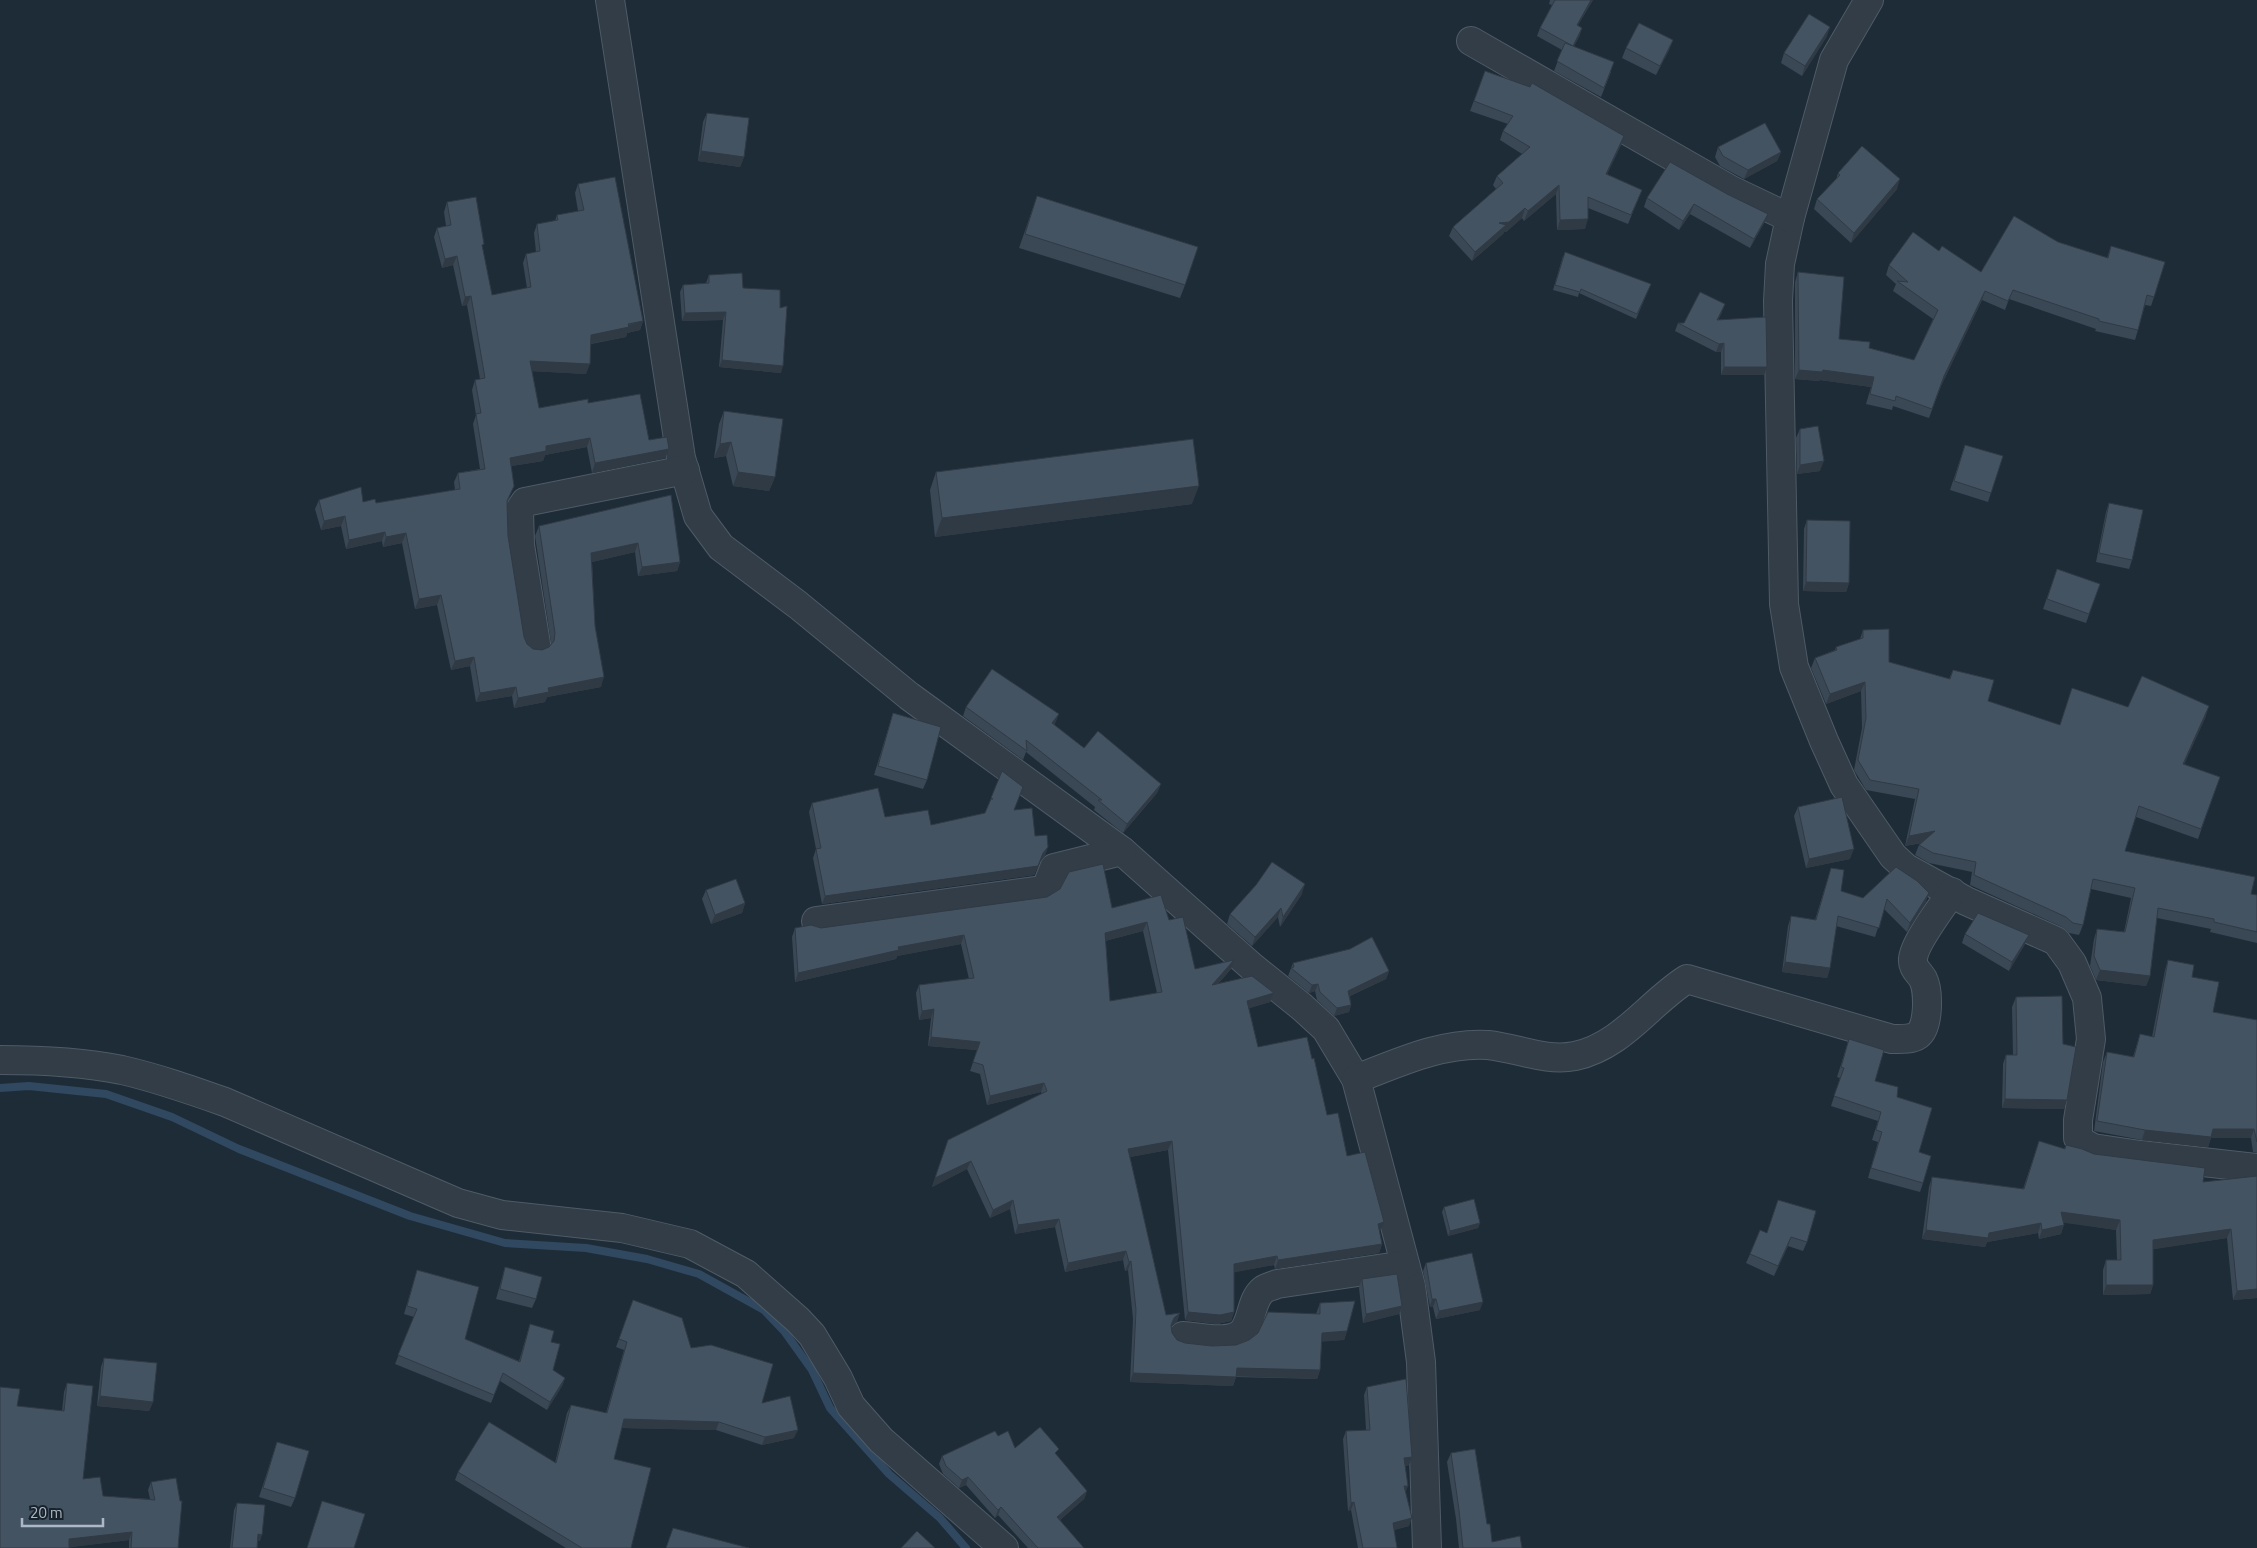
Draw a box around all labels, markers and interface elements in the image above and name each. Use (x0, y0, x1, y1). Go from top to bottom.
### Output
scale bar (22, 1496, 104, 1528)
text: 20 m (30, 1501, 63, 1524)

